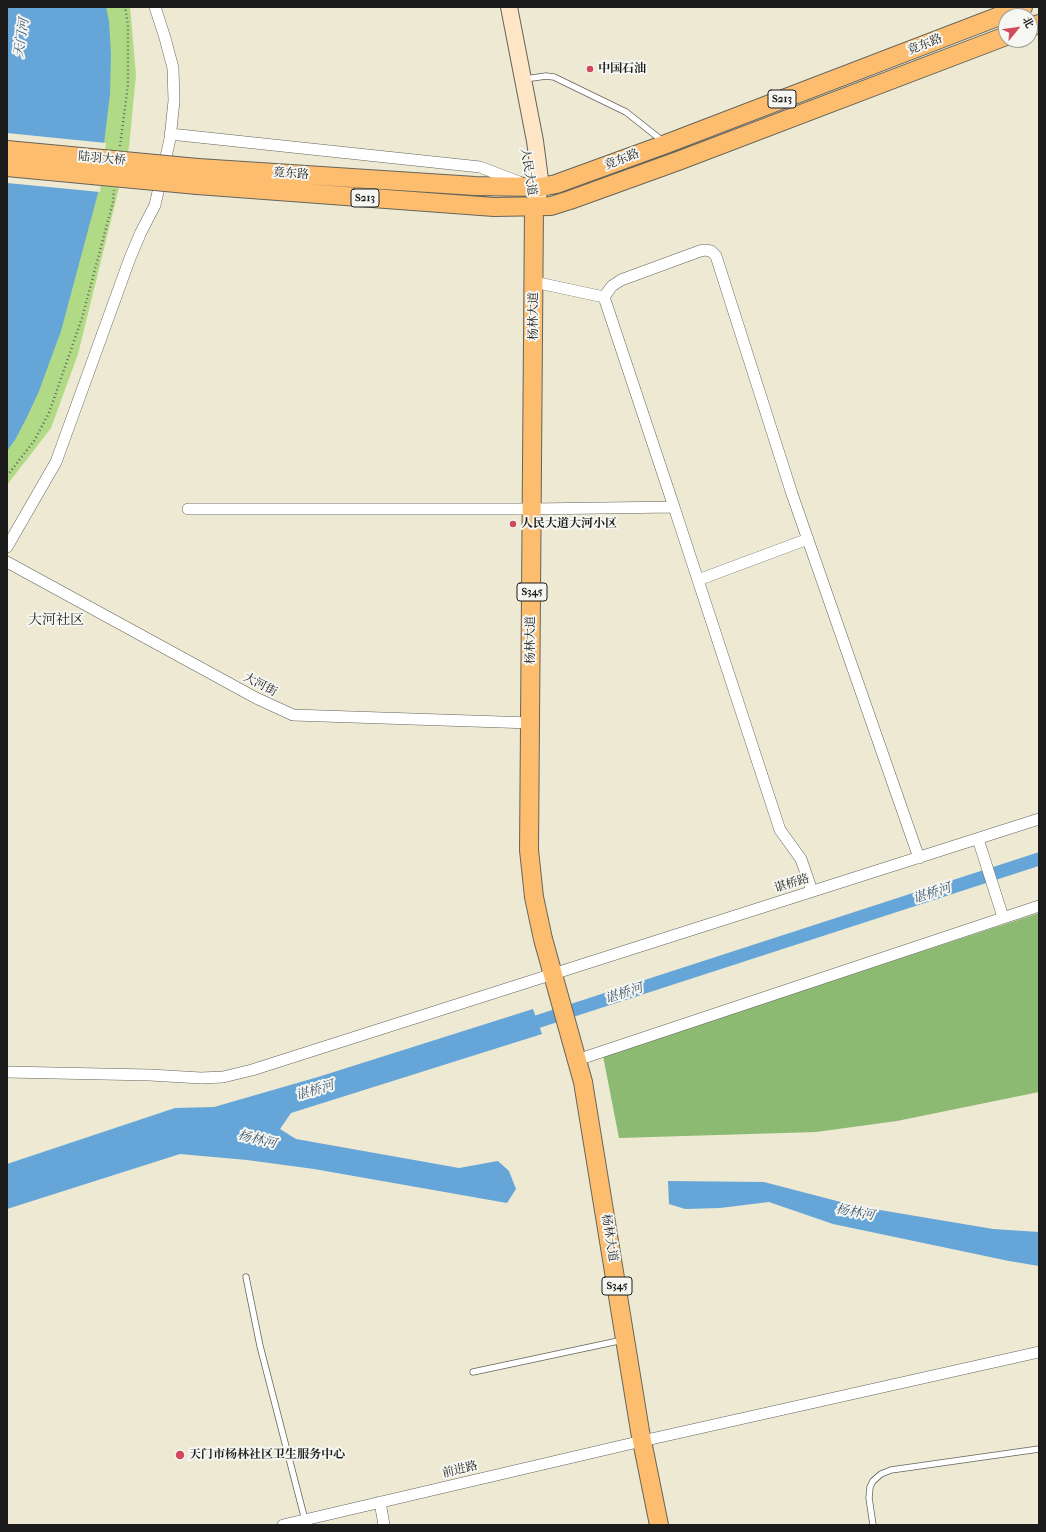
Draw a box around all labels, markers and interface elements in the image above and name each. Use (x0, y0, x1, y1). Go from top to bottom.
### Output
north arrow (998, 8, 1038, 48)
text: 北 (1020, 14, 1036, 30)
water label: 天门河 (11, 18, 33, 58)
street label: 竟东路 (906, 32, 944, 58)
place label: 中国石油 (598, 62, 646, 76)
marker: 中国石油 (585, 64, 595, 74)
road number: S213 (768, 90, 796, 108)
street label: 人民大道 (517, 147, 539, 197)
street label: 竟东路 (603, 147, 641, 173)
street label: 陆羽大桥 (77, 150, 127, 168)
street label: 竟东路 (273, 166, 309, 182)
road number: S213 (351, 189, 379, 207)
street label: 杨林大道 (527, 292, 541, 340)
place label: 人民大道大河小区 (521, 517, 617, 531)
marker: 人民大道大河小区 (508, 519, 518, 529)
road number: S345 (517, 583, 547, 601)
district label: 大河社区 (28, 613, 84, 629)
street label: 杨林大道 (524, 616, 538, 664)
street label: 大河街 (241, 670, 279, 700)
street label: 谌桥路 (773, 872, 811, 896)
water label: 谌桥河 (911, 881, 953, 907)
water label: 谌桥河 (603, 981, 645, 1007)
water label: 谌桥河 (294, 1078, 336, 1104)
water label: 杨林河 (236, 1128, 278, 1152)
water label: 杨林河 (834, 1202, 876, 1224)
street label: 杨林大道 (598, 1213, 620, 1263)
road number: S345 (602, 1277, 632, 1295)
place label: 天门市杨林社区卫生服务中心 (189, 1448, 345, 1462)
marker: 天门市杨林社区卫生服务中心 (174, 1449, 186, 1461)
street label: 前进路 (441, 1459, 479, 1481)

